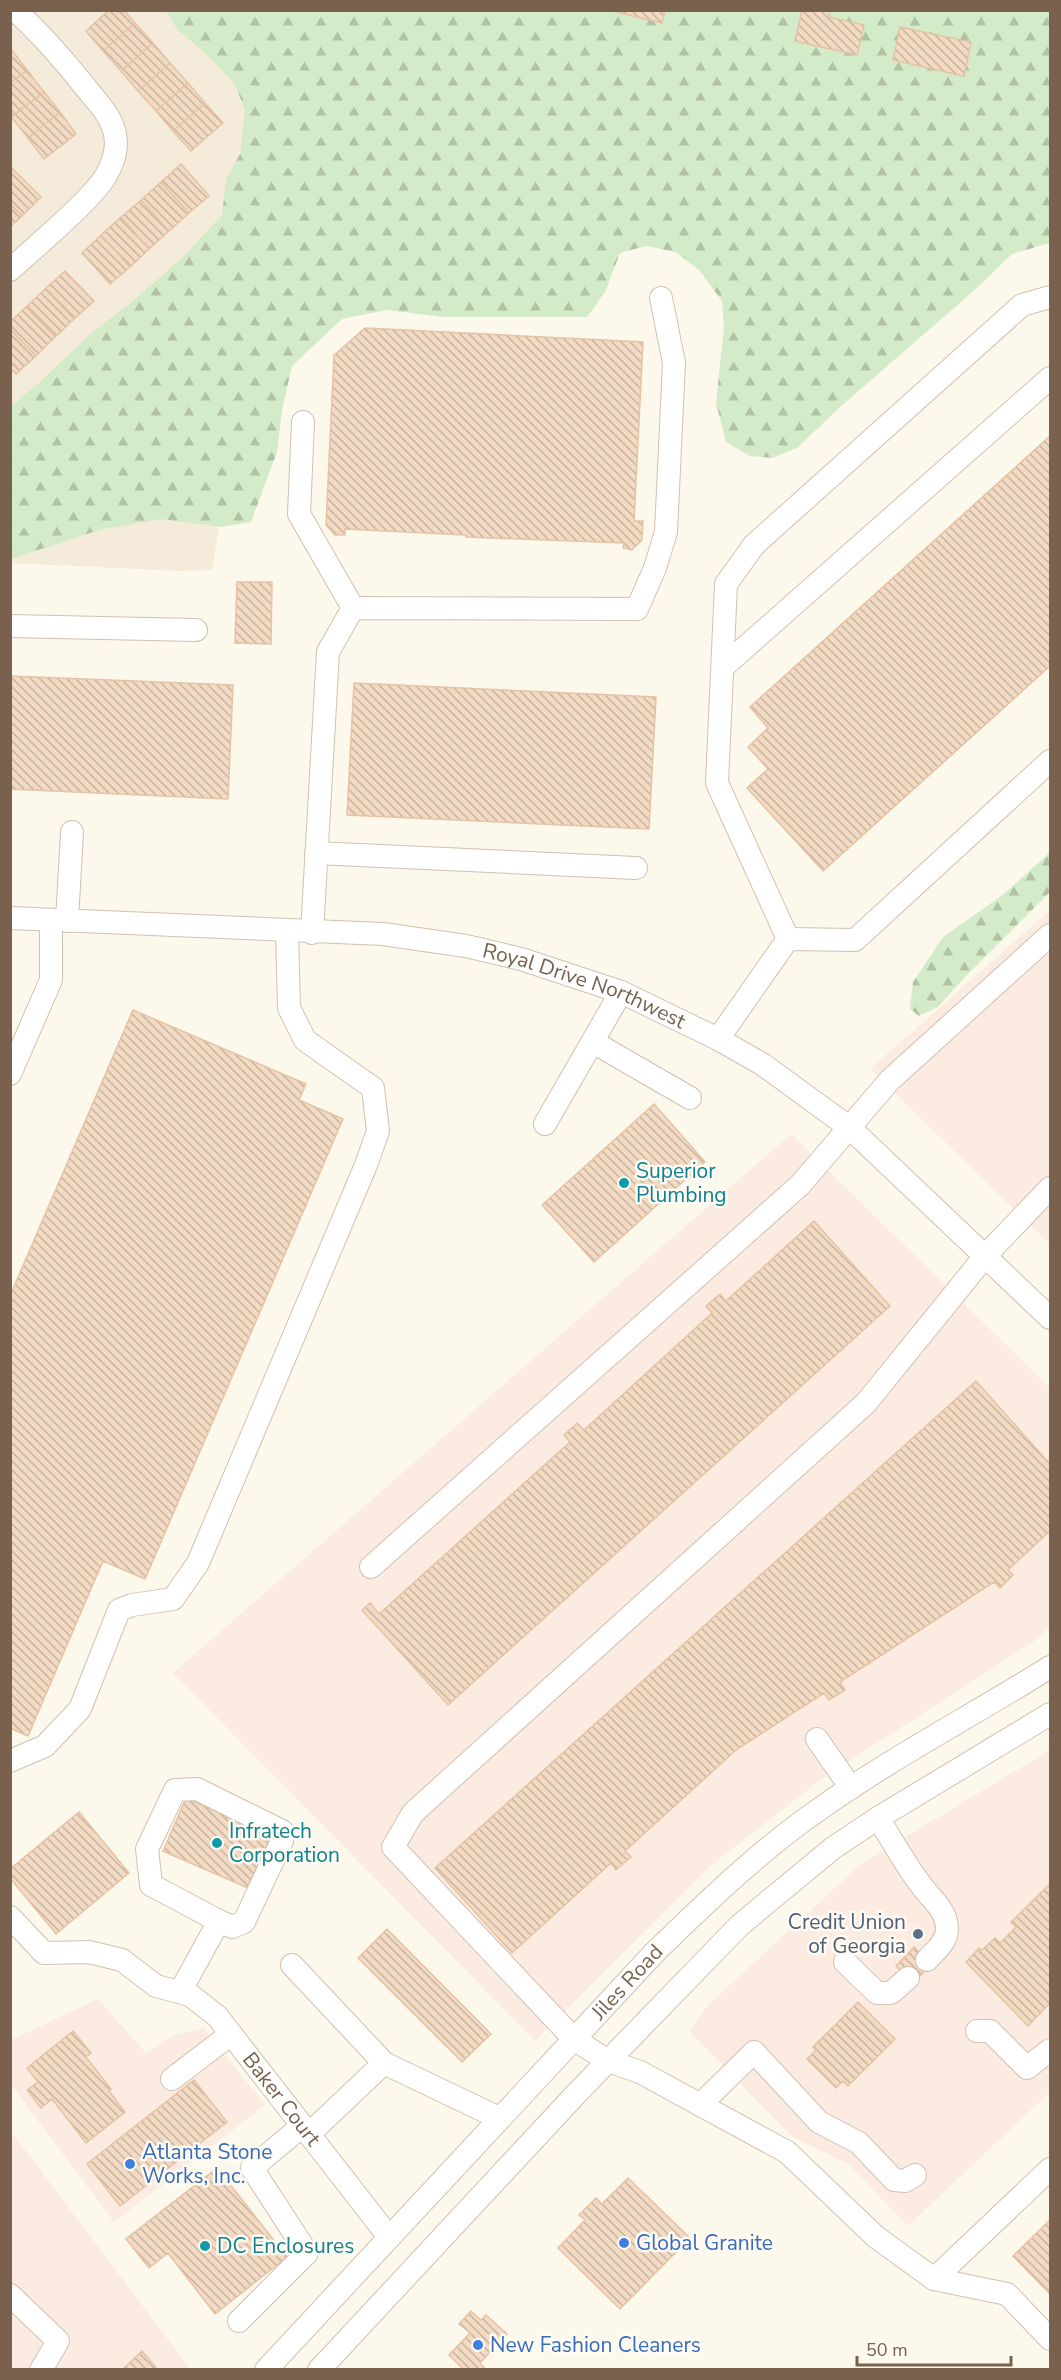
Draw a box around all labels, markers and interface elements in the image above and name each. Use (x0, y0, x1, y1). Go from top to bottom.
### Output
street label: Royal Drive Northwest (480, 936, 691, 1036)
place label: Superior Plumbing (636, 1157, 727, 1209)
marker: Superior Plumbing (617, 1176, 631, 1190)
place label: Infratech Corporation (229, 1817, 340, 1869)
marker: Infratech Corporation (210, 1836, 224, 1850)
place label: Credit Union of Georgia (788, 1908, 906, 1960)
marker: Credit Union of Georgia (911, 1927, 925, 1941)
street label: Jiles Road (584, 1938, 669, 2027)
street label: Baker Court (236, 2046, 328, 2152)
place label: Atlanta Stone Works, Inc. (142, 2138, 272, 2190)
marker: Atlanta Stone Works, Inc. (123, 2157, 137, 2171)
place label: Global Granite (636, 2229, 773, 2257)
place label: DC Enclosures (217, 2232, 354, 2260)
marker: Global Granite (617, 2236, 631, 2250)
marker: DC Enclosures (198, 2239, 212, 2253)
scale bar (857, 2329, 1012, 2367)
place label: New Fashion Cleaners (490, 2331, 701, 2359)
marker: New Fashion Cleaners (471, 2338, 485, 2352)
text: 50 m (866, 2338, 908, 2362)

